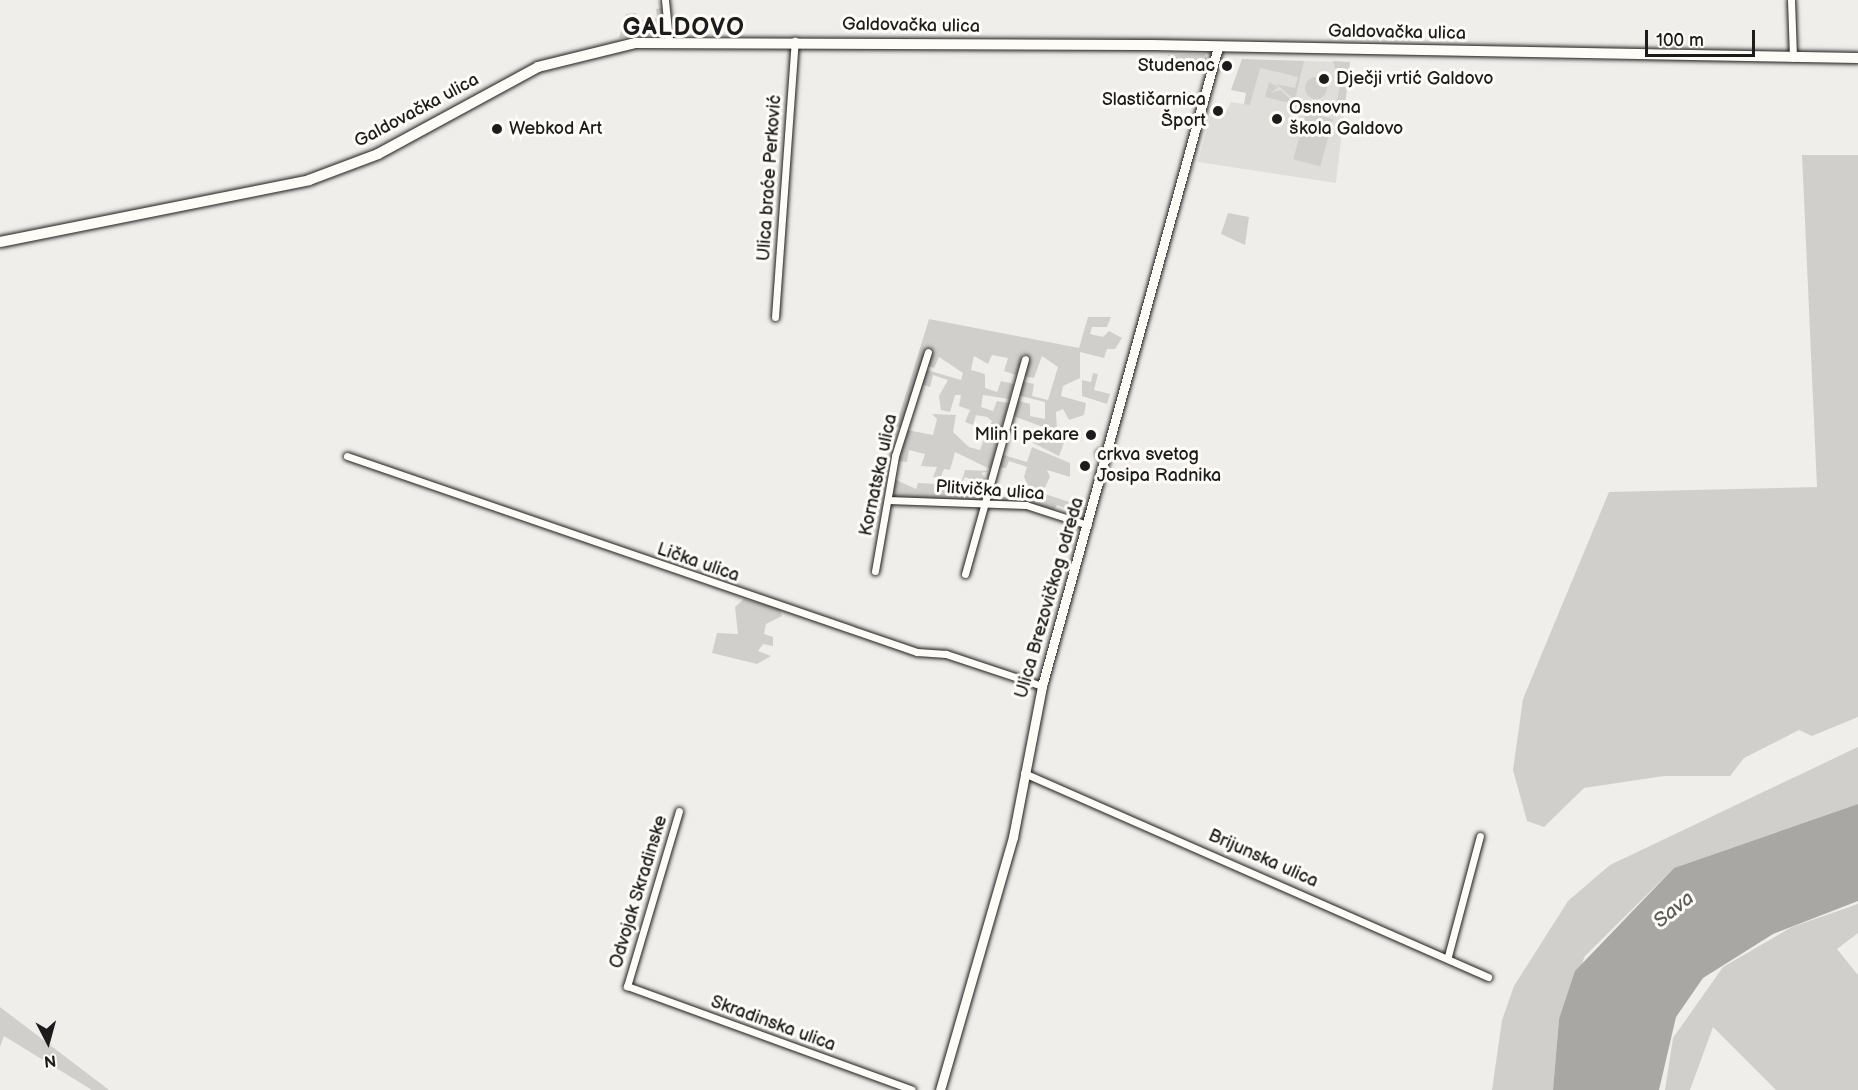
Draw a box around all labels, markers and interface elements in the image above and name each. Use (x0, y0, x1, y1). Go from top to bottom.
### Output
district label: GALDOVO (623, 14, 745, 42)
street label: Galdovačka ulica (842, 14, 980, 38)
scale bar (1648, 18, 1758, 56)
street label: Galdovačka ulica (1328, 21, 1466, 45)
text: 100 m (1656, 30, 1704, 51)
place label: Studenac (1138, 55, 1215, 77)
marker: Studenac (1220, 59, 1234, 73)
place label: Dječji vrtić Galdovo (1336, 68, 1493, 90)
street label: Galdovačka ulica (351, 69, 483, 153)
marker: Dječji vrtić Galdovo (1317, 72, 1331, 86)
place label: Slastičarnica Šport (1102, 90, 1206, 132)
street label: Ulica braće Perković (753, 94, 787, 262)
place label: Osnovna škola Galdovo (1289, 98, 1403, 140)
marker: Slastičarnica Šport (1211, 104, 1225, 118)
marker: Osnovna škola Galdovo (1270, 112, 1284, 126)
place label: Webkod Art (509, 118, 602, 140)
marker: Webkod Art (490, 122, 504, 136)
street label: Kornatska ulica (856, 412, 902, 538)
place label: Mlin i pekare (975, 424, 1079, 446)
marker: Mlin i pekare (1084, 428, 1098, 442)
place label: crkva svetog Josipa Radnika (1097, 445, 1221, 488)
marker: crkva svetog Josipa Radnika (1078, 459, 1092, 473)
street label: Plitvička ulica (935, 476, 1045, 506)
street label: Ulica Brezovičkog odreda (1011, 495, 1089, 701)
street label: Lička ulica (654, 539, 742, 587)
street label: Odvojak Skradinske (605, 813, 673, 971)
street label: Brijunska ulica (1205, 825, 1321, 893)
water label: Sava (1649, 887, 1699, 933)
street label: Skradinska ulica (708, 991, 838, 1057)
north arrow (18, 1012, 78, 1072)
text: N (43, 1050, 57, 1070)

